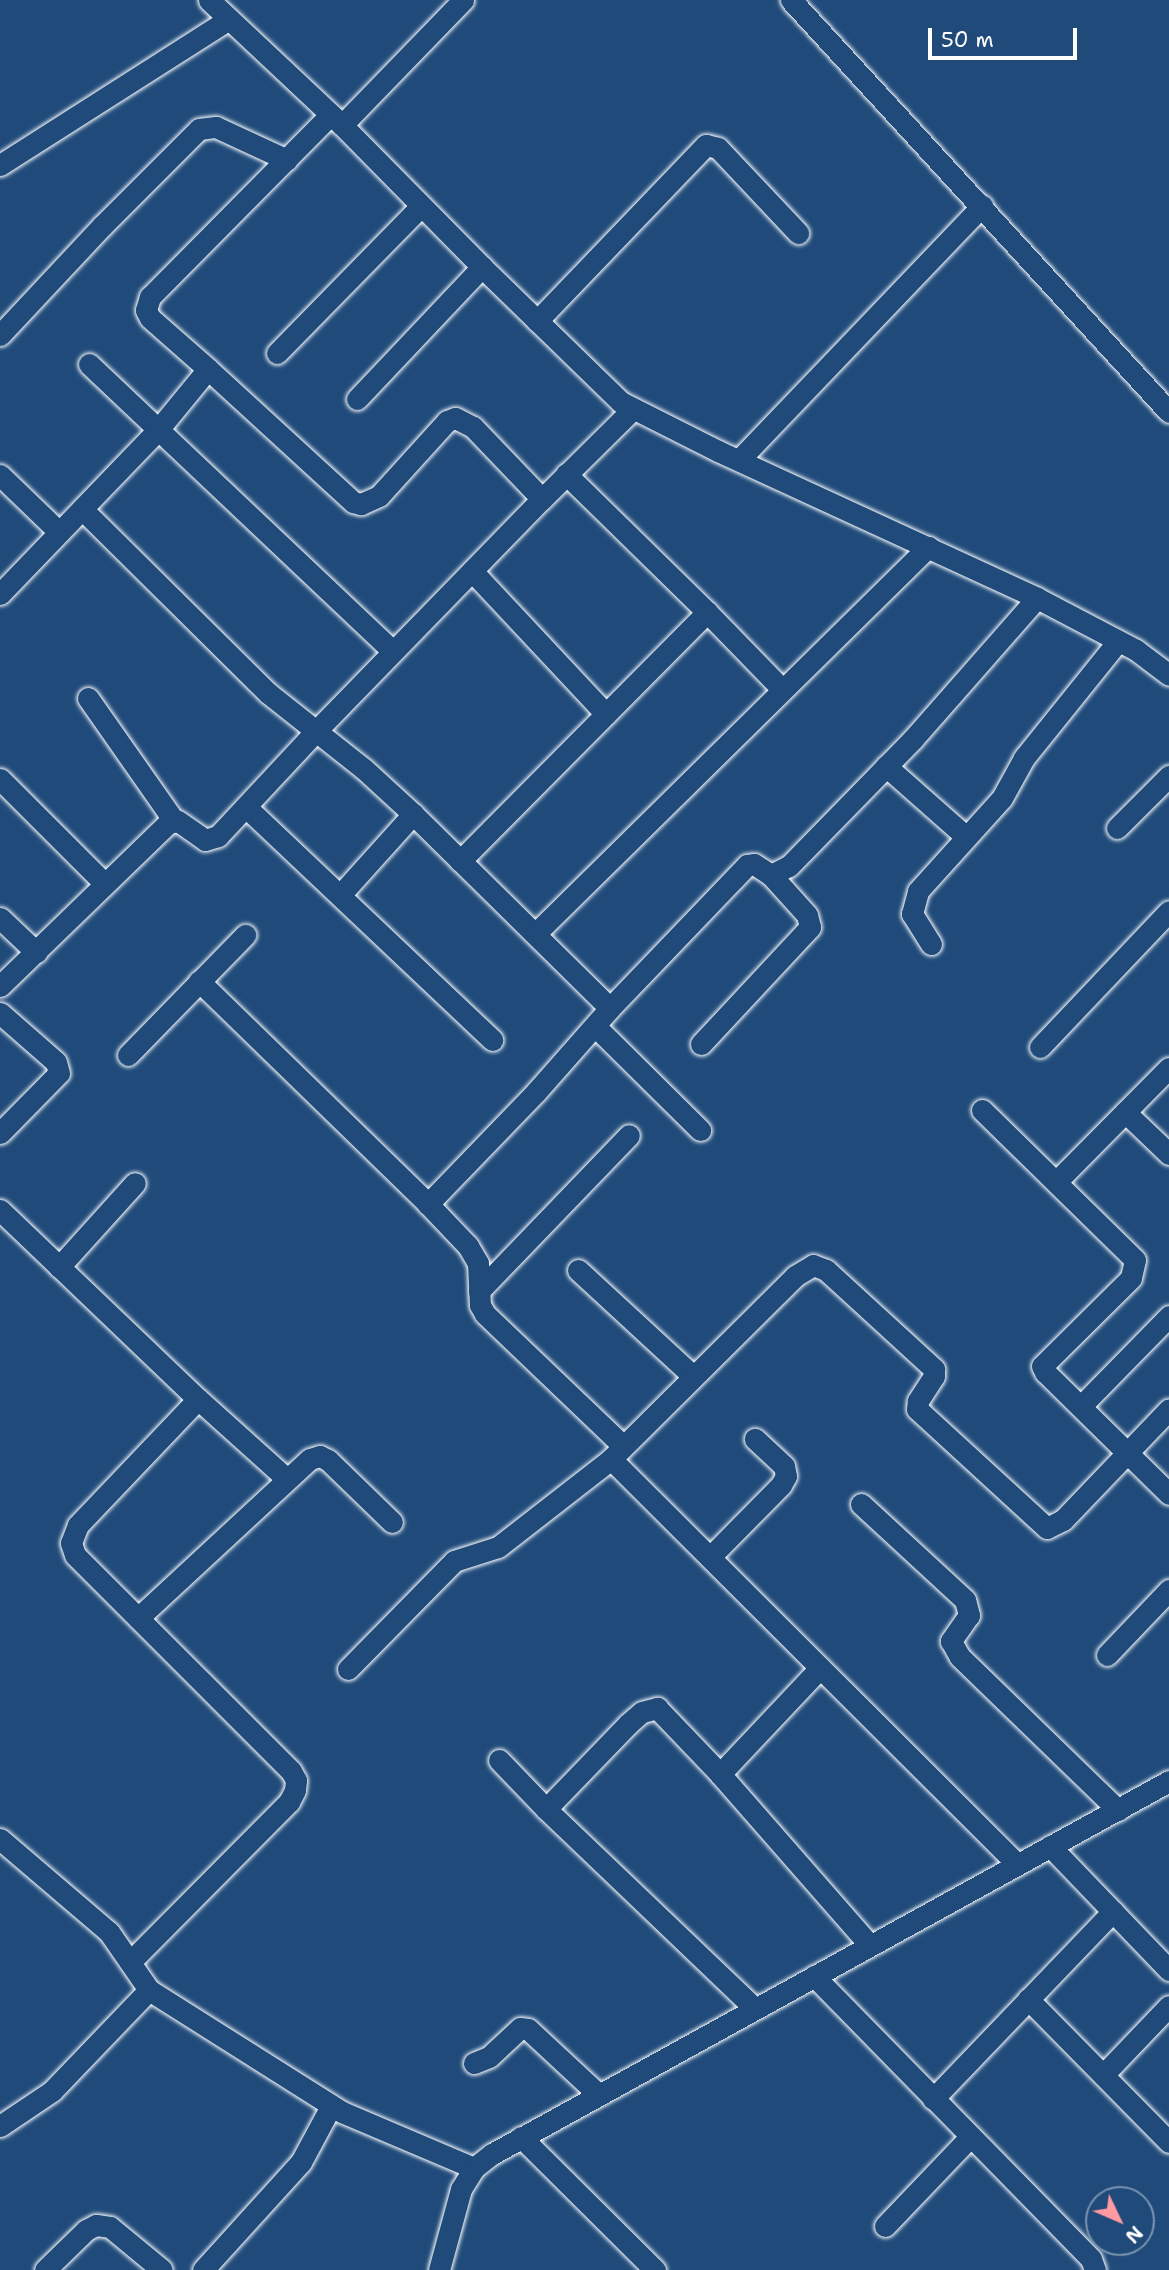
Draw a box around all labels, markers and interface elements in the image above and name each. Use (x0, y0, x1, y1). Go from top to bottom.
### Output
scale bar (931, 14, 1080, 58)
text: 50 m (941, 26, 994, 54)
north arrow (1085, 2186, 1155, 2256)
text: N (1120, 2220, 1148, 2249)

